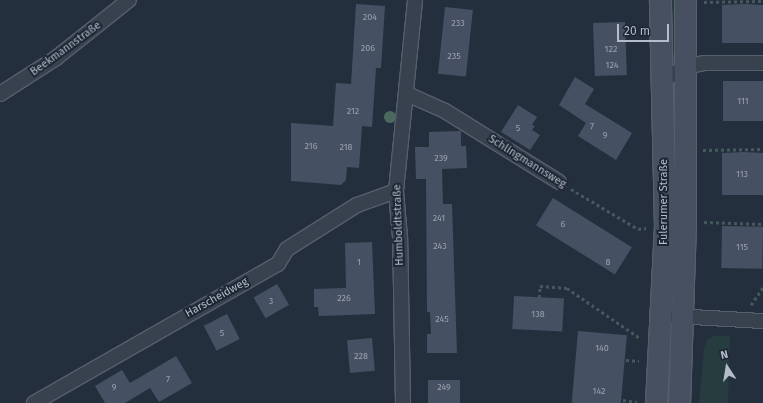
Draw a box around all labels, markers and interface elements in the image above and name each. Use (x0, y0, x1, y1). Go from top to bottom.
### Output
house number: 204 (363, 12, 377, 22)
scale bar (619, 16, 671, 42)
house number: 233 (451, 18, 465, 28)
street label: Beekmannstraße (28, 19, 104, 79)
text: 20 m (624, 24, 650, 38)
house number: 206 (361, 43, 375, 53)
house number: 122 (605, 44, 617, 54)
house number: 235 (447, 51, 461, 61)
house number: 124 (606, 60, 618, 70)
house number: 111 (737, 96, 749, 106)
house number: 212 (347, 106, 359, 116)
house number: 7 (590, 121, 594, 131)
house number: 5 (516, 123, 520, 133)
house number: 9 (603, 130, 607, 140)
street label: Schlingmannsweg (486, 133, 568, 191)
house number: 216 (305, 141, 317, 151)
house number: 218 (339, 142, 353, 152)
house number: 239 (434, 153, 448, 163)
street label: Fulerumer Straße (657, 159, 671, 245)
house number: 113 (736, 169, 748, 179)
street label: Humboldtstraße (391, 184, 407, 266)
house number: 241 (433, 213, 445, 223)
house number: 6 (561, 219, 565, 229)
house number: 243 (433, 241, 447, 251)
house number: 115 (736, 242, 748, 252)
house number: 1 (357, 257, 361, 267)
house number: 8 (606, 257, 610, 267)
street label: Harscheidweg (183, 275, 251, 321)
house number: 226 (337, 293, 351, 303)
house number: 3 (269, 296, 273, 306)
house number: 138 (531, 309, 545, 319)
house number: 245 (435, 314, 449, 324)
house number: 5 (220, 328, 224, 338)
house number: 140 (595, 343, 609, 353)
north arrow (707, 347, 747, 387)
text: N (719, 348, 729, 362)
house number: 228 (354, 351, 368, 361)
house number: 7 (166, 374, 170, 384)
house number: 9 (112, 382, 116, 392)
house number: 249 (437, 382, 451, 392)
house number: 142 (593, 386, 605, 396)

